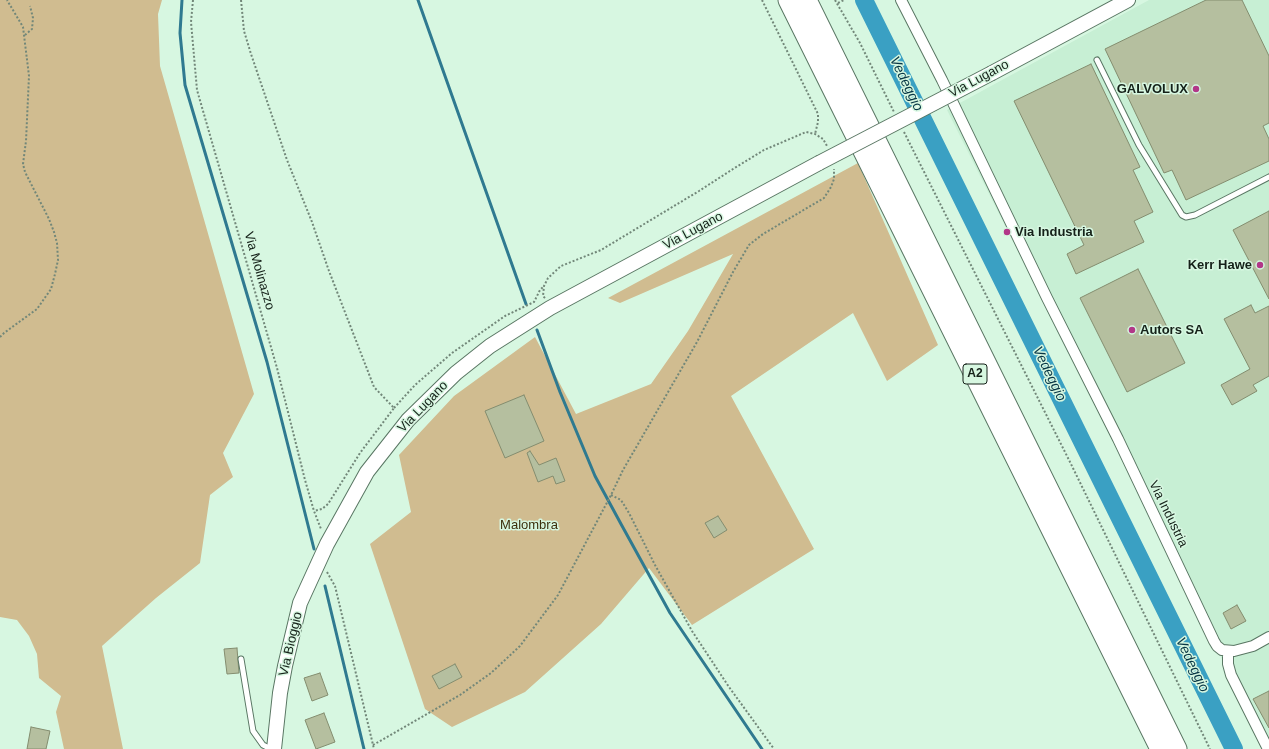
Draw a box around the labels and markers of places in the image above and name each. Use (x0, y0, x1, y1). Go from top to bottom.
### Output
place label: GALVOLUX (1117, 81, 1188, 97)
marker: GALVOLUX (1191, 84, 1201, 94)
place label: Via Industria (1015, 224, 1093, 240)
marker: Via Industria (1002, 227, 1012, 237)
place label: Kerr Hawe (1188, 257, 1252, 273)
marker: Kerr Hawe (1255, 260, 1265, 270)
place label: Autors SA (1140, 322, 1204, 338)
marker: Autors SA (1127, 325, 1137, 335)

